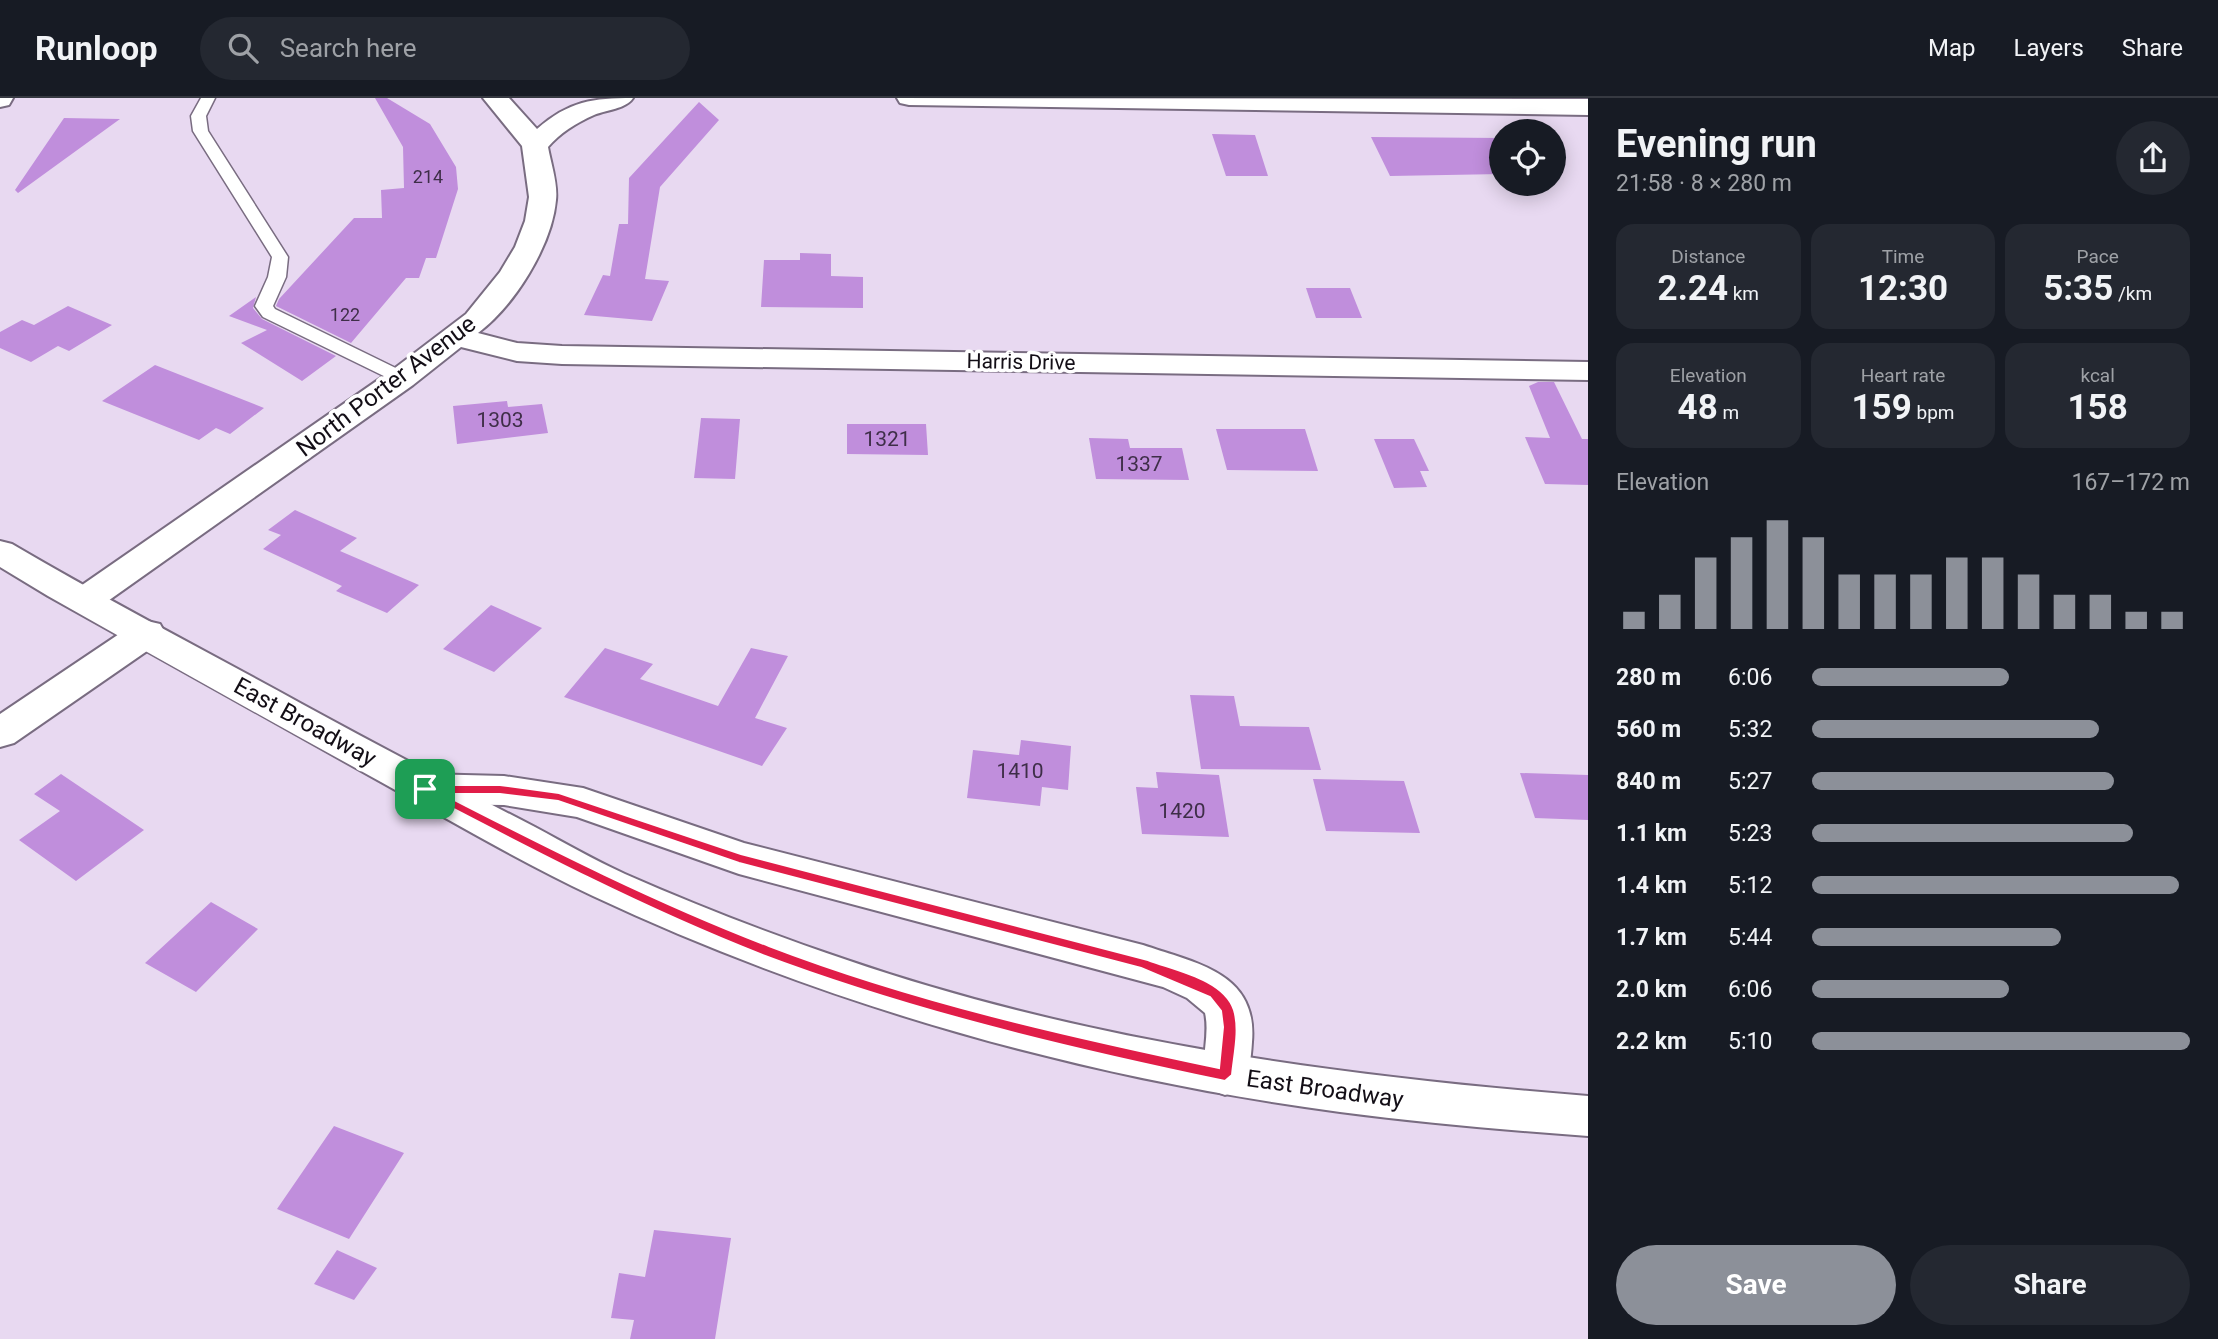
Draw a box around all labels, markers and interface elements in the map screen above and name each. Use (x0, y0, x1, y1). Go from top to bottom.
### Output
search box (200, 17, 690, 80)
text: Runloop (35, 29, 158, 68)
icon: search (224, 29, 262, 67)
text: Search here (280, 33, 416, 63)
text: Map (1928, 34, 1976, 62)
text: Layers (2014, 34, 2084, 62)
text: Share (2122, 34, 2183, 62)
map controls (1489, 119, 1566, 196)
button: locate (1489, 119, 1566, 196)
button: share (2116, 121, 2190, 195)
text: Evening run (1616, 122, 1817, 166)
house number: 214 (413, 166, 443, 187)
text: 21:58 · 8 × 280 m (1616, 170, 1792, 197)
text: Distance (1671, 245, 1745, 268)
text: Time (1882, 245, 1924, 268)
text: Pace (2077, 245, 2119, 268)
text: 2.24 (1658, 268, 1728, 309)
text: 12:30 (1858, 268, 1948, 309)
text: 5:35 (2043, 268, 2113, 309)
text: km (1728, 282, 1759, 305)
text: /km (2113, 282, 2152, 305)
house number: 122 (330, 304, 360, 325)
street label: North Porter Avenue (291, 309, 481, 463)
street label: Harris Drive (966, 349, 1076, 375)
text: Elevation (1670, 364, 1747, 387)
text: Heart rate (1861, 364, 1945, 387)
text: kcal (2080, 364, 2115, 387)
text: 48 (1678, 387, 1718, 428)
text: 159 (1852, 387, 1912, 428)
text: 158 (2068, 387, 2128, 428)
text: m (1718, 401, 1739, 424)
text: bpm (1912, 401, 1954, 424)
house number: 1303 (476, 408, 524, 432)
house number: 1321 (863, 427, 911, 451)
house number: 1337 (1115, 452, 1163, 476)
text: Elevation (1616, 469, 1709, 496)
text: 167–172 m (2071, 469, 2190, 496)
text: 280 m (1616, 664, 1681, 691)
text: 6:06 (1728, 664, 1772, 691)
street label: East Broadway (229, 671, 382, 773)
text: 560 m (1616, 716, 1681, 743)
text: 5:32 (1728, 716, 1772, 743)
pin (395, 759, 455, 819)
house number: 1410 (996, 759, 1044, 783)
text: 840 m (1616, 768, 1681, 795)
text: 5:27 (1728, 768, 1772, 795)
icon: arrive (406, 770, 444, 808)
house number: 1420 (1158, 799, 1206, 823)
text: 1.1 km (1616, 820, 1687, 847)
text: 5:23 (1728, 820, 1772, 847)
text: 1.4 km (1616, 872, 1687, 899)
text: 5:12 (1728, 872, 1772, 899)
text: 1.7 km (1616, 924, 1687, 951)
text: 5:44 (1728, 924, 1772, 951)
text: 2.0 km (1616, 976, 1687, 1003)
text: 6:06 (1728, 976, 1772, 1003)
text: 2.2 km (1616, 1028, 1687, 1055)
text: 5:10 (1728, 1028, 1772, 1055)
street label: East Broadway (1245, 1064, 1406, 1114)
button: Save (1616, 1245, 1896, 1325)
button: Share (1910, 1245, 2190, 1325)

